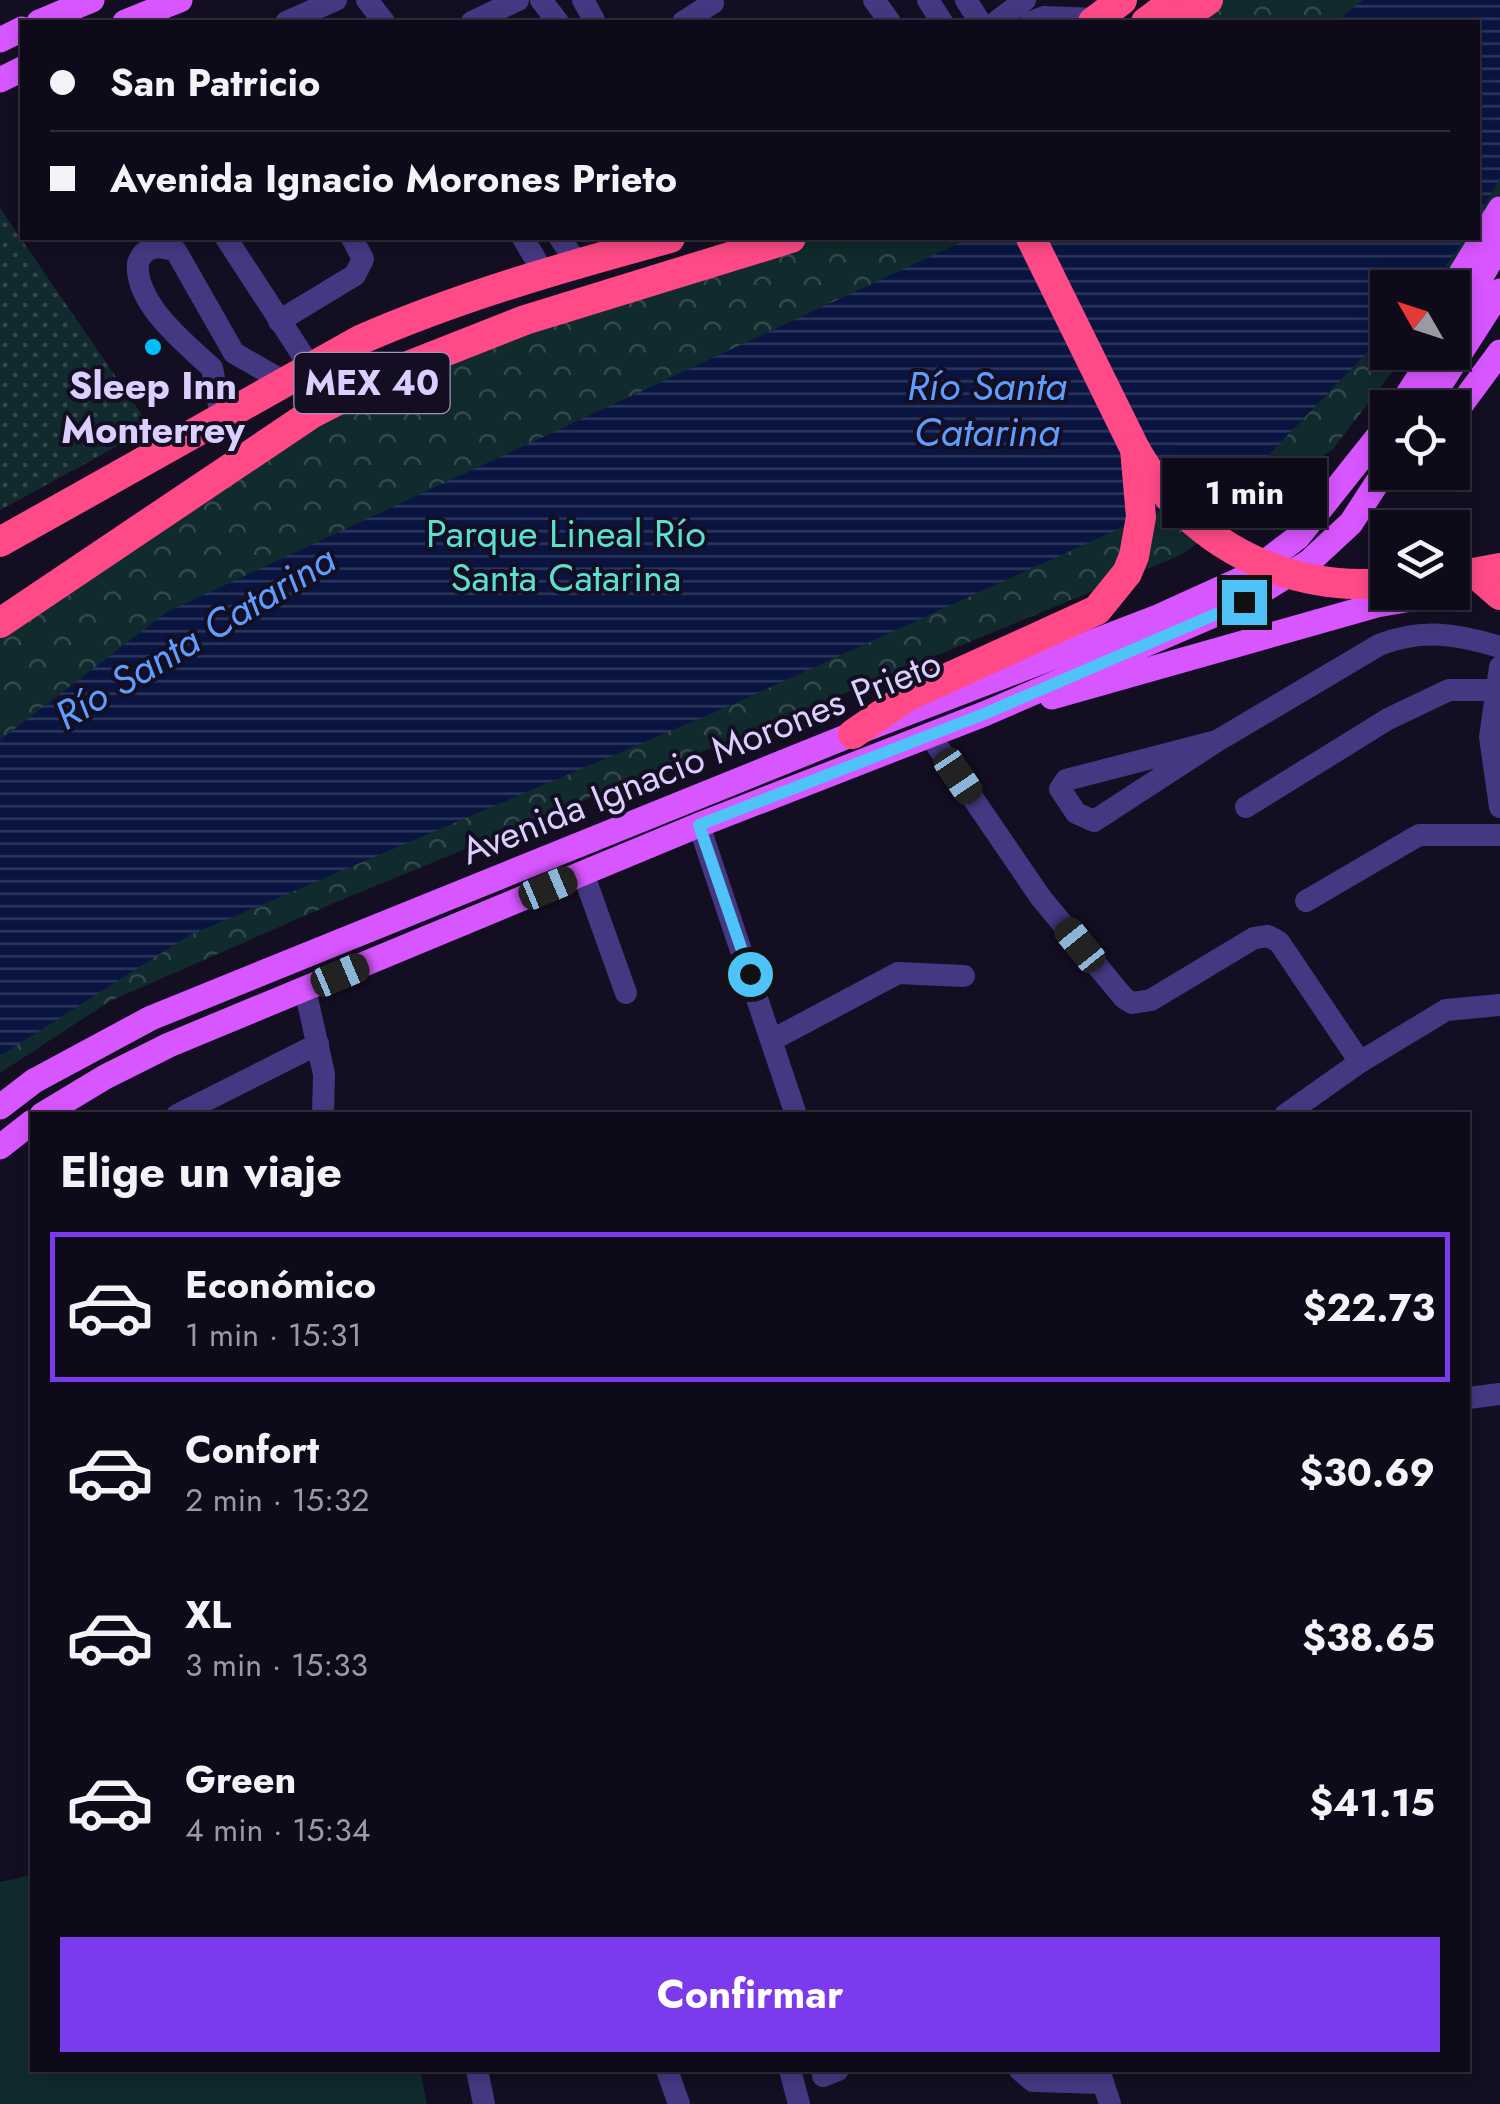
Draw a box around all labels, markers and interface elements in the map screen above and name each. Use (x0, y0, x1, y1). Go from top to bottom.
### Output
text: San Patricio (110, 55, 320, 110)
text: Avenida Ignacio Morones Prieto (110, 151, 677, 206)
north arrow (1370, 270, 1470, 370)
map controls (1370, 270, 1470, 610)
marker: Sleep Inn Monterrey (142, 336, 164, 358)
road number: MEX 40 (294, 353, 450, 413)
water label: Río Santa Catarina (907, 357, 1067, 461)
place label: Sleep Inn Monterrey (61, 358, 246, 457)
button: locate (1370, 390, 1470, 490)
callout: 1 min (1162, 457, 1326, 527)
text: 1 min (1205, 470, 1284, 516)
park label: Parque Lineal Río Santa Catarina (426, 506, 706, 605)
button: layers (1370, 510, 1470, 610)
water label: Río Santa Catarina (44, 530, 346, 744)
route end (1222, 580, 1267, 625)
street label: Avenida Ignacio Morones Prieto (453, 635, 949, 878)
car (929, 743, 987, 809)
car (515, 862, 581, 914)
car (1049, 912, 1111, 978)
car (307, 949, 373, 1001)
route start (728, 952, 773, 997)
text: Elige un viaje (60, 1139, 342, 1204)
text: Económico (185, 1257, 376, 1312)
icon: car (65, 1262, 155, 1352)
text: $22.73 (1303, 1280, 1435, 1335)
text: 1 min · 15:31 (185, 1312, 362, 1358)
text: Confort (185, 1422, 319, 1477)
icon: car (65, 1427, 155, 1517)
text: $30.69 (1300, 1445, 1435, 1500)
text: 2 min · 15:32 (185, 1477, 369, 1523)
text: XL (185, 1587, 231, 1642)
icon: car (65, 1592, 155, 1682)
text: $38.65 (1302, 1610, 1435, 1665)
text: 3 min · 15:33 (185, 1642, 368, 1688)
text: Green (185, 1752, 296, 1807)
icon: car (65, 1757, 155, 1847)
text: $41.15 (1309, 1775, 1435, 1830)
text: 4 min · 15:34 (185, 1807, 370, 1853)
button: Confirmar (60, 1937, 1440, 2052)

